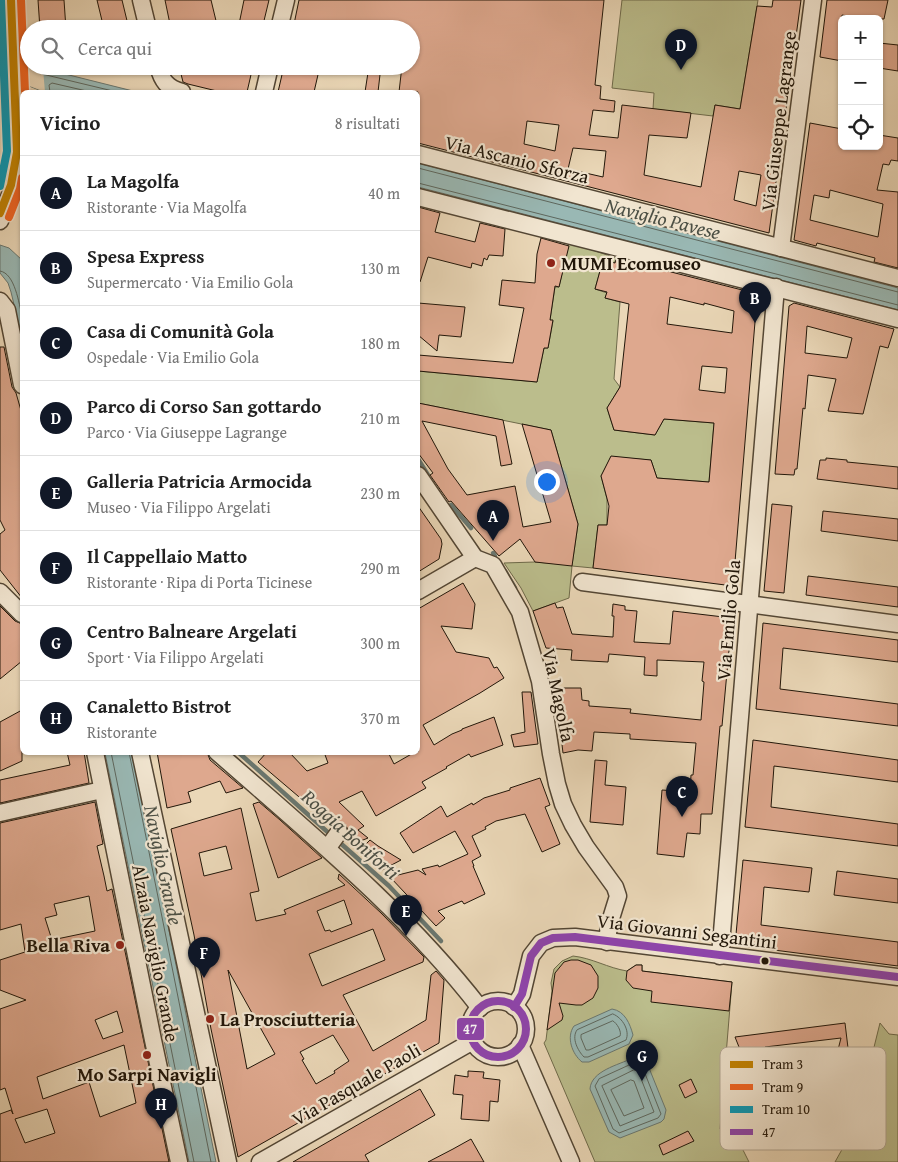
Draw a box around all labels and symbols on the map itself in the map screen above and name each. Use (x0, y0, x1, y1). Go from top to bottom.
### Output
pin: D (665, 29, 697, 70)
street label: Via Giuseppe Lagrange (753, 29, 803, 213)
street label: Via Ascanio Sforza (442, 128, 592, 190)
water label: Naviglio Pavese (601, 189, 724, 246)
place label: MUMI Ecomuseo (561, 249, 701, 277)
marker: MUMI Ecomuseo (545, 257, 557, 269)
pin: B (739, 282, 771, 323)
your location (534, 469, 560, 495)
pin: A (477, 500, 509, 541)
street label: Via Emilio Gola (709, 558, 747, 682)
street label: Via Magolfa (535, 646, 583, 744)
pin: C (666, 776, 698, 817)
water label: Roggia Boniforti (295, 781, 406, 886)
water label: Naviglio Grande (137, 802, 191, 927)
street label: Alzaia Naviglio Grande (125, 862, 187, 1044)
pin: E (390, 895, 422, 936)
street label: Via Giovanni Segantini (595, 906, 779, 956)
place label: Bella Riva (26, 931, 110, 959)
pin: F (188, 937, 220, 978)
marker: Bella Riva (114, 939, 126, 951)
unlabelled marker (760, 956, 770, 966)
place label: La Prosciutteria (220, 1005, 355, 1033)
marker: La Prosciutteria (204, 1013, 216, 1025)
line badge: 47 (456, 1017, 485, 1041)
text: 47 (463, 1019, 477, 1039)
street label: Via Pasquale Paoli (286, 1036, 426, 1132)
pin: G (626, 1040, 658, 1081)
legend (720, 1047, 886, 1150)
marker: Mo Sarpi Navigli (141, 1049, 153, 1061)
text: Tram 3 (762, 1054, 803, 1074)
place label: Mo Sarpi Navigli (77, 1060, 217, 1088)
text: Tram 9 (762, 1077, 804, 1097)
pin: H (145, 1088, 177, 1129)
text: Tram 10 (762, 1099, 810, 1119)
text: 47 (762, 1122, 776, 1142)

